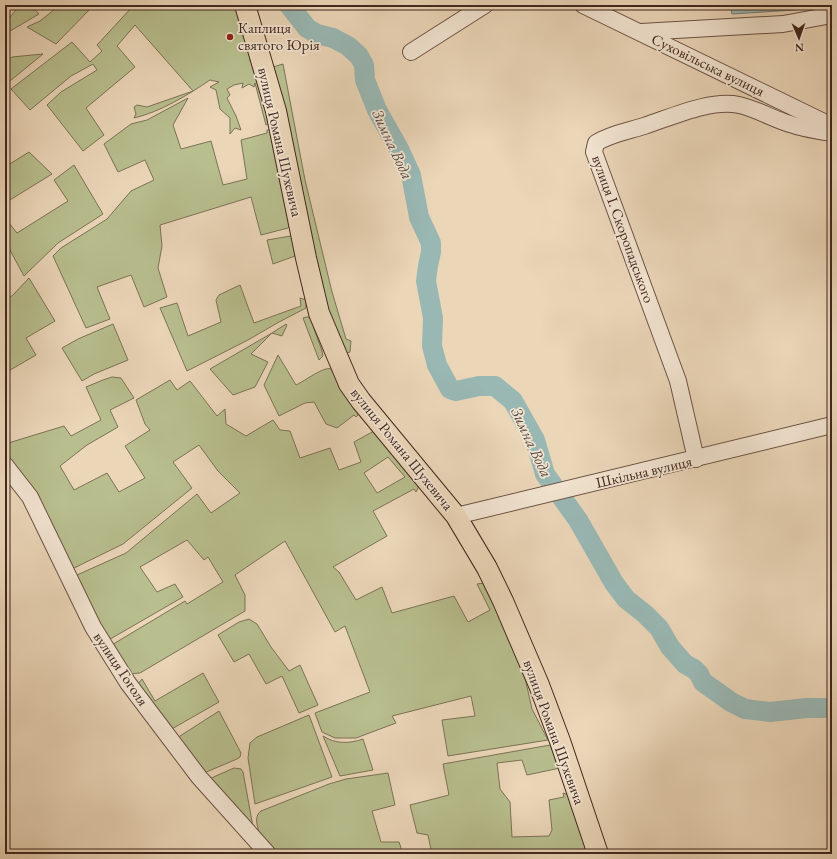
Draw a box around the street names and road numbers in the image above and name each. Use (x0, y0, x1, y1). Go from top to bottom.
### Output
street label: Суховільська вулиця (649, 29, 768, 100)
street label: вулиця Романа Шухевича (254, 65, 307, 218)
street label: вулиця І. Скоропадського (588, 152, 659, 305)
street label: вулиця Романа Шухевича (347, 383, 458, 514)
street label: Шкільна вулиця (594, 451, 694, 492)
street label: вулиця Гоголя (90, 628, 153, 710)
street label: вулиця Романа Шухевича (519, 657, 590, 807)

